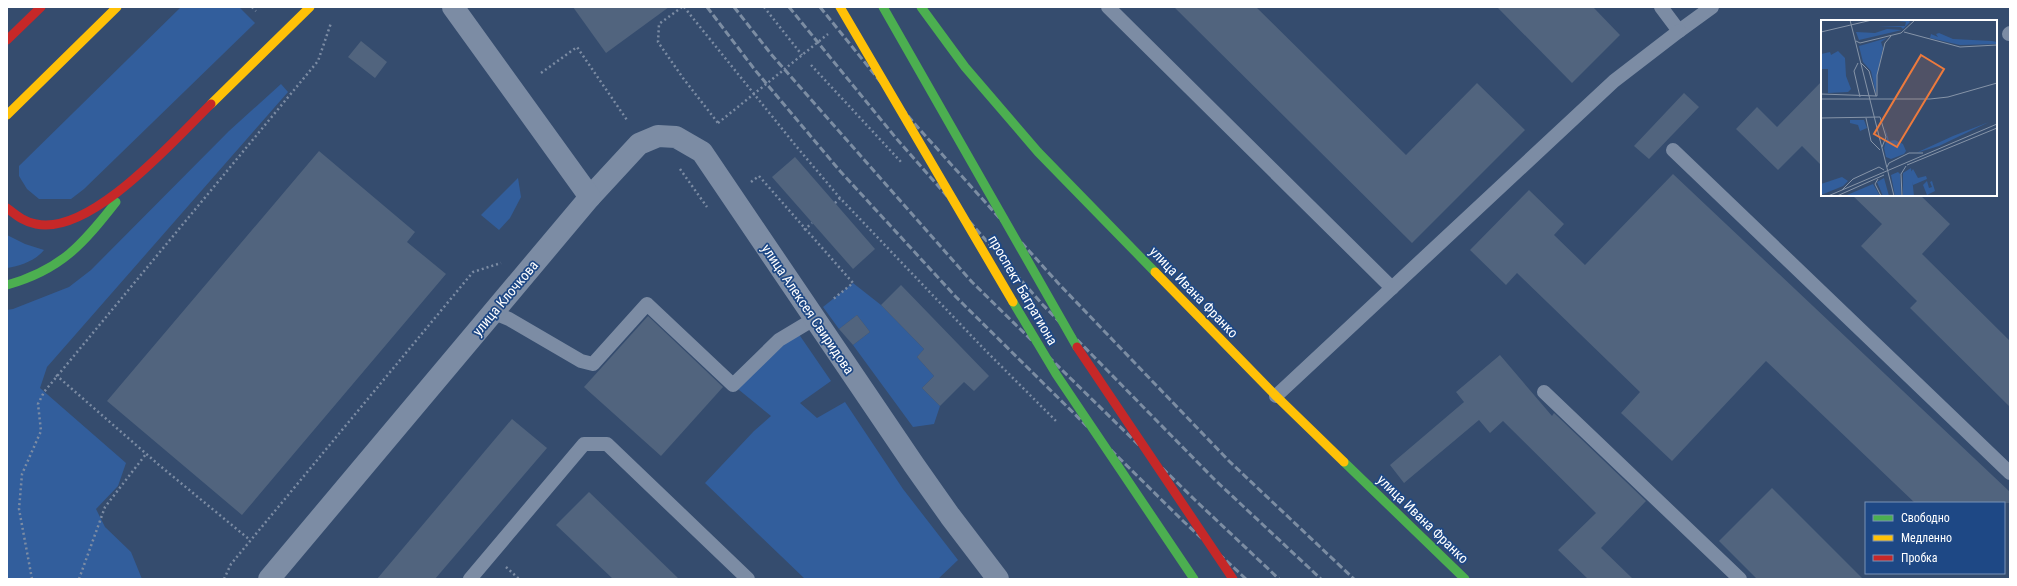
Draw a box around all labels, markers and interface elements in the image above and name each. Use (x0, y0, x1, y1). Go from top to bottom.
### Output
inset map (1821, 20, 1997, 196)
street label: проспект Багратиона (985, 232, 1061, 348)
street label: улица Алексея Свиридова (759, 241, 857, 377)
street label: улица Ивана Франко (1146, 243, 1242, 341)
street label: улица Клочкова (469, 257, 541, 339)
street label: улица Ивана Франко (1374, 471, 1472, 567)
legend (1865, 502, 2005, 574)
text: Свободно (1901, 511, 1950, 525)
text: Медленно (1901, 531, 1952, 545)
text: Пробка (1901, 551, 1938, 565)

